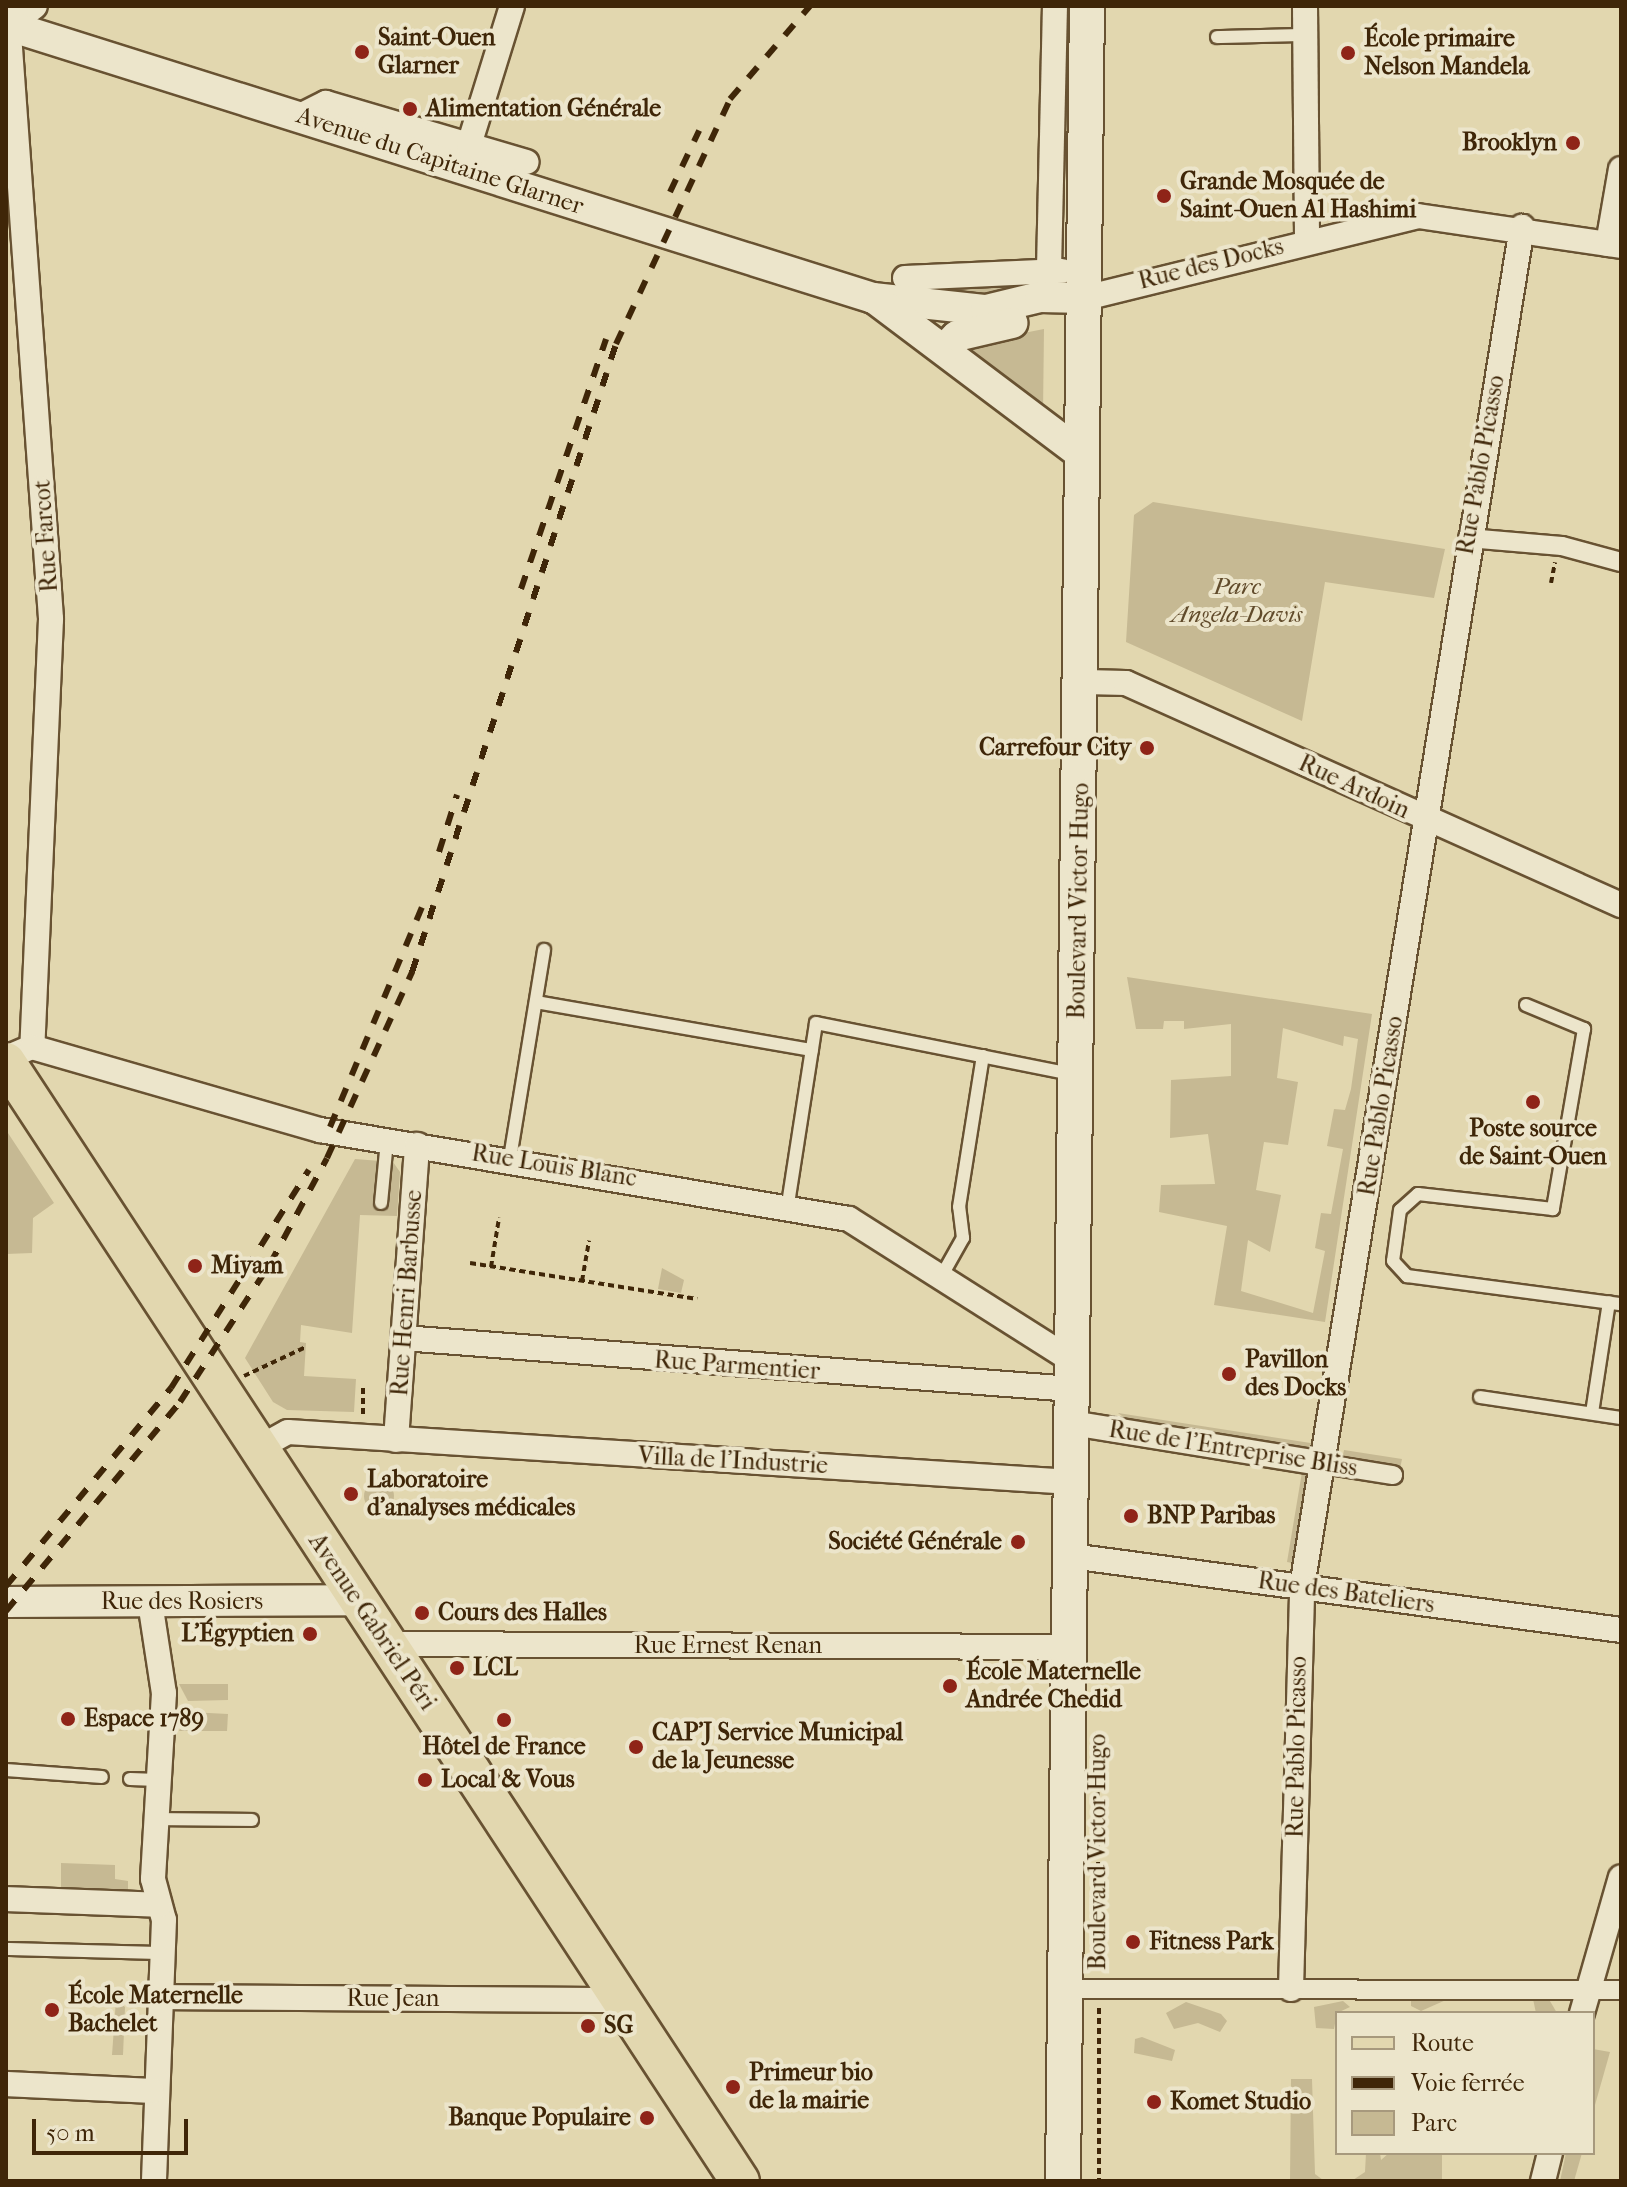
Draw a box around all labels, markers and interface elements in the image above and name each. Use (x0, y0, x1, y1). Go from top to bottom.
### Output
place label: Saint-Ouen Glarner (378, 24, 495, 80)
place label: École primaire Nelson Mandela (1364, 25, 1530, 81)
marker: Saint-Ouen Glarner (353, 43, 371, 61)
marker: École primaire Nelson Mandela (1339, 44, 1357, 62)
place label: Alimentation Générale (426, 95, 661, 123)
marker: Alimentation Générale (401, 100, 419, 118)
street label: Avenue du Capitaine Glarner (293, 101, 587, 221)
place label: Brooklyn (1462, 129, 1557, 157)
marker: Brooklyn (1564, 134, 1582, 152)
place label: Grande Mosquée de Saint-Ouen Al Hashimi (1180, 168, 1416, 224)
marker: Grande Mosquée de Saint-Ouen Al Hashimi (1155, 187, 1173, 205)
street label: Rue des Docks (1135, 232, 1287, 296)
street label: Rue Pablo Picasso (1451, 373, 1511, 557)
street label: Rue Farcot (28, 479, 64, 593)
park label: Parc Angela-Davis (1172, 573, 1302, 629)
place label: Carrefour City (979, 734, 1131, 762)
marker: Carrefour City (1138, 739, 1156, 757)
street label: Rue Ardoin (1294, 749, 1414, 825)
street label: Boulevard Victor Hugo (1063, 783, 1095, 1019)
street label: Rue Pablo Picasso (1353, 1014, 1409, 1198)
marker: Poste source de Saint-Ouen (1524, 1093, 1542, 1111)
place label: Poste source de Saint-Ouen (1459, 1115, 1607, 1171)
street label: Rue Louis Blanc (470, 1139, 638, 1193)
street label: Rue Henri Barbusse (385, 1189, 429, 1397)
place label: Miyam (211, 1252, 283, 1280)
marker: Miyam (186, 1257, 204, 1275)
street label: Rue Parmentier (653, 1346, 821, 1386)
place label: Pavillon des Docks (1245, 1346, 1346, 1402)
marker: Pavillon des Docks (1220, 1365, 1238, 1383)
street label: Rue de l'Entreprise Bliss (1107, 1415, 1359, 1483)
street label: Villa de l'Industrie (637, 1442, 829, 1480)
place label: Laboratoire d'analyses médicales (367, 1466, 575, 1522)
marker: Laboratoire d'analyses médicales (342, 1485, 360, 1503)
place label: BNP Paribas (1147, 1502, 1275, 1530)
marker: BNP Paribas (1122, 1507, 1140, 1525)
street label: Avenue Gabriel Péri (302, 1528, 442, 1716)
place label: Société Générale (828, 1528, 1002, 1556)
marker: Société Générale (1009, 1533, 1027, 1551)
street label: Rue des Bateliers (1256, 1566, 1436, 1620)
street label: Rue des Rosiers (101, 1588, 263, 1616)
place label: Cours des Halles (438, 1599, 607, 1627)
marker: Cours des Halles (413, 1604, 431, 1622)
place label: L'Égyptien (181, 1620, 294, 1648)
marker: L'Égyptien (301, 1625, 319, 1643)
street label: Rue Ernest Renan (634, 1632, 822, 1660)
place label: LCL (473, 1654, 518, 1682)
street label: Rue Pablo Picasso (1281, 1656, 1313, 1838)
place label: École Maternelle Andrée Chedid (966, 1658, 1141, 1714)
marker: LCL (448, 1659, 466, 1677)
marker: École Maternelle Andrée Chedid (941, 1677, 959, 1695)
place label: Espace 1789 (84, 1705, 204, 1733)
marker: Espace 1789 (59, 1710, 77, 1728)
marker: Hôtel de France (495, 1711, 513, 1729)
place label: CAP'J Service Municipal de la Jeunesse (652, 1719, 903, 1775)
place label: Hôtel de France (422, 1733, 586, 1761)
street label: Boulevard Victor Hugo (1084, 1734, 1112, 1970)
marker: CAP'J Service Municipal de la Jeunesse (627, 1738, 645, 1756)
place label: Local & Vous (441, 1766, 575, 1794)
marker: Local & Vous (416, 1771, 434, 1789)
place label: Fitness Park (1149, 1928, 1274, 1956)
marker: Fitness Park (1124, 1933, 1142, 1951)
place label: École Maternelle Bachelet (68, 1982, 243, 2038)
street label: Rue Jean (347, 1985, 439, 2013)
marker: École Maternelle Bachelet (43, 2001, 61, 2019)
legend (1335, 2011, 1595, 2155)
place label: SG (604, 2012, 633, 2040)
marker: SG (579, 2017, 597, 2035)
text: Route (1411, 2029, 1474, 2057)
place label: Primeur bio de la mairie (749, 2059, 873, 2115)
text: Voie ferrée (1411, 2069, 1525, 2097)
marker: Primeur bio de la mairie (724, 2078, 742, 2096)
place label: Komet Studio (1170, 2088, 1311, 2116)
marker: Komet Studio (1145, 2093, 1163, 2111)
scale bar (36, 2103, 192, 2153)
place label: Banque Populaire (448, 2104, 631, 2132)
marker: Banque Populaire (638, 2109, 656, 2127)
text: Parc (1411, 2109, 1457, 2137)
text: 50 m (46, 2119, 95, 2147)

